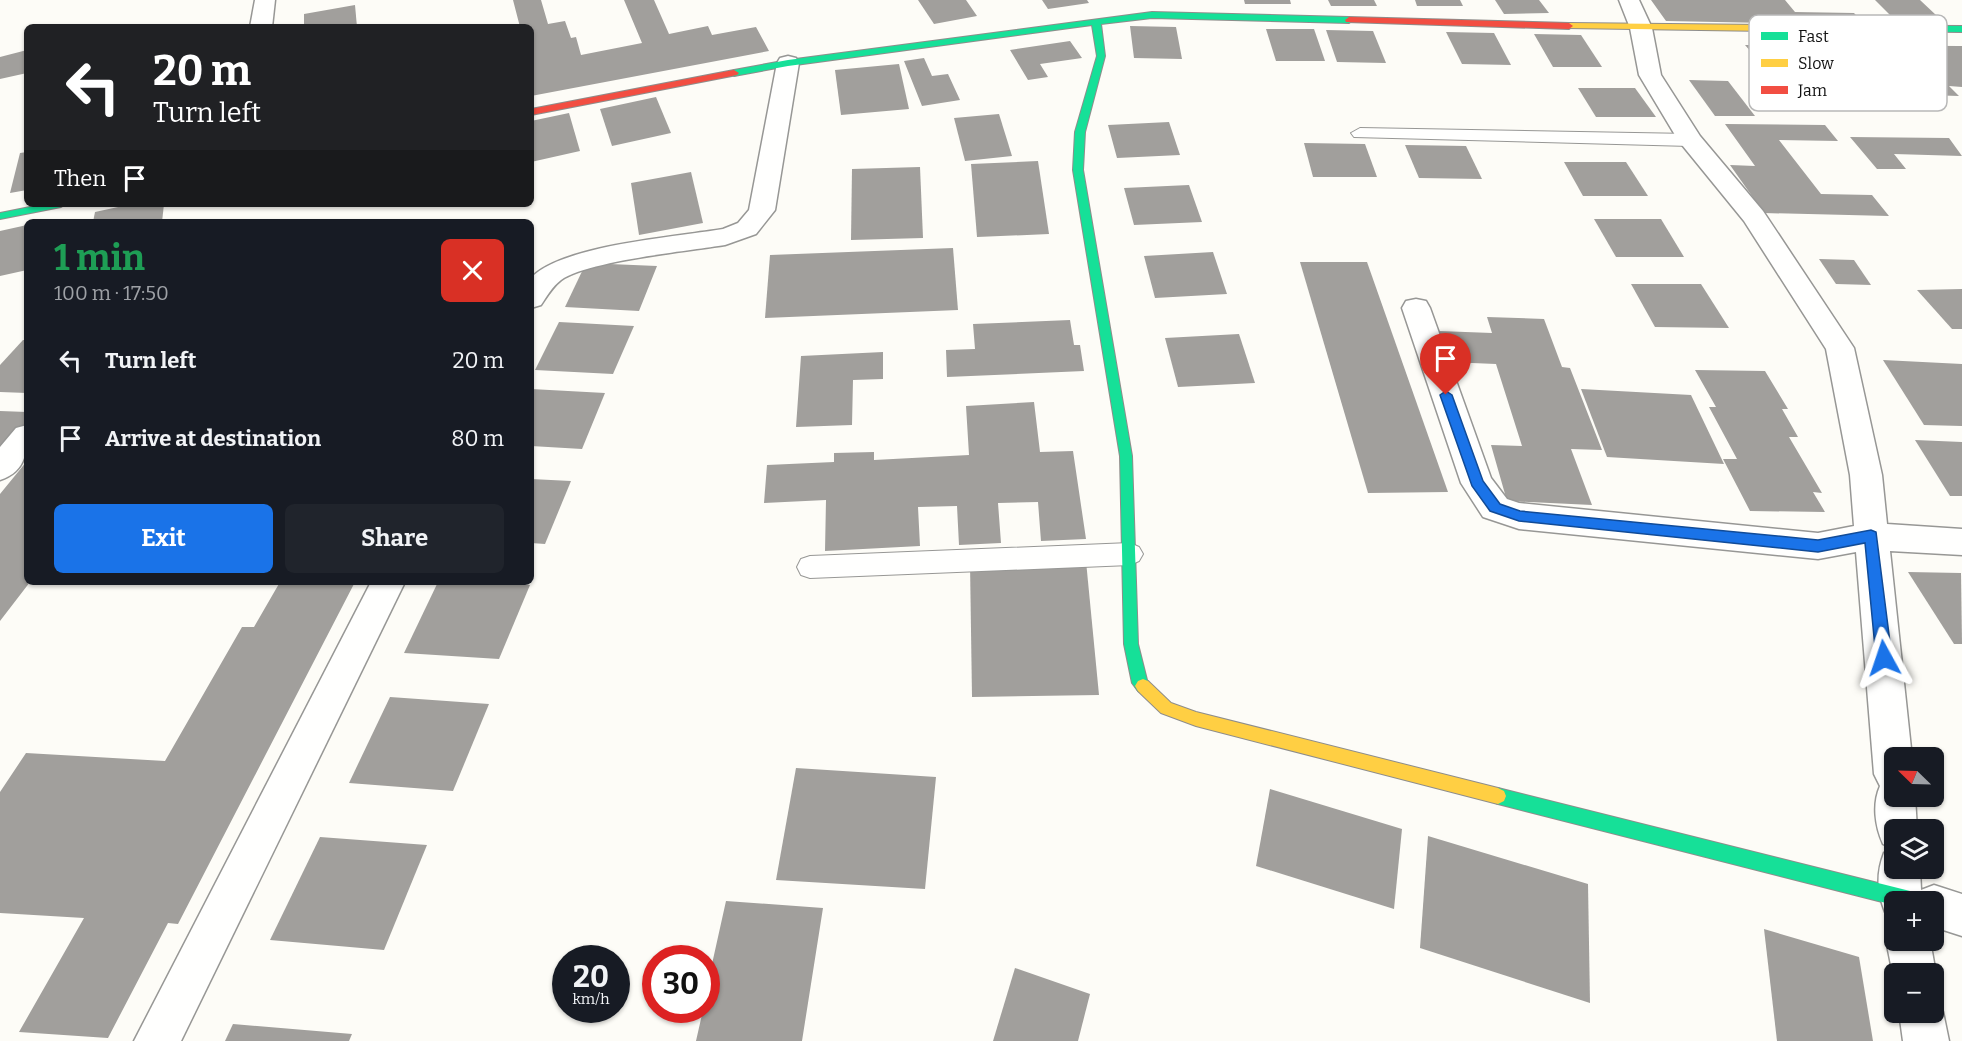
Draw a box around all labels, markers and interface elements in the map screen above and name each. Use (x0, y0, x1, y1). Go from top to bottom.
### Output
legend (1749, 15, 1947, 111)
text: Fast (1798, 27, 1829, 46)
text: 20 m (153, 46, 251, 96)
icon: left (54, 48, 132, 126)
text: Slow (1798, 54, 1834, 73)
text: Jam (1797, 81, 1827, 100)
text: Turn left (153, 97, 261, 129)
icon: arrive (118, 162, 151, 195)
text: Then (54, 165, 106, 192)
text: 1 min (54, 236, 145, 280)
button: close (441, 239, 504, 302)
text: 100 m · 17:50 (54, 281, 169, 305)
pin (1420, 333, 1471, 395)
icon: arrive (1429, 342, 1462, 375)
icon: left (54, 344, 87, 377)
text: Turn left (105, 347, 197, 374)
text: 20 m (453, 347, 504, 374)
icon: arrive (54, 422, 87, 455)
text: Arrive at destination (105, 425, 321, 452)
text: 80 m (451, 425, 504, 452)
button: Exit (54, 504, 273, 573)
button: Share (285, 504, 504, 573)
position arrow (1852, 626, 1916, 690)
north arrow (1884, 747, 1944, 807)
map controls (1884, 747, 1944, 1023)
button: layers (1884, 819, 1944, 879)
button: + (1884, 891, 1944, 951)
speed limit sign: 30 (642, 945, 720, 1023)
text: 20 (573, 959, 609, 995)
button: − (1884, 963, 1944, 1023)
text: km/h (572, 990, 610, 1008)

